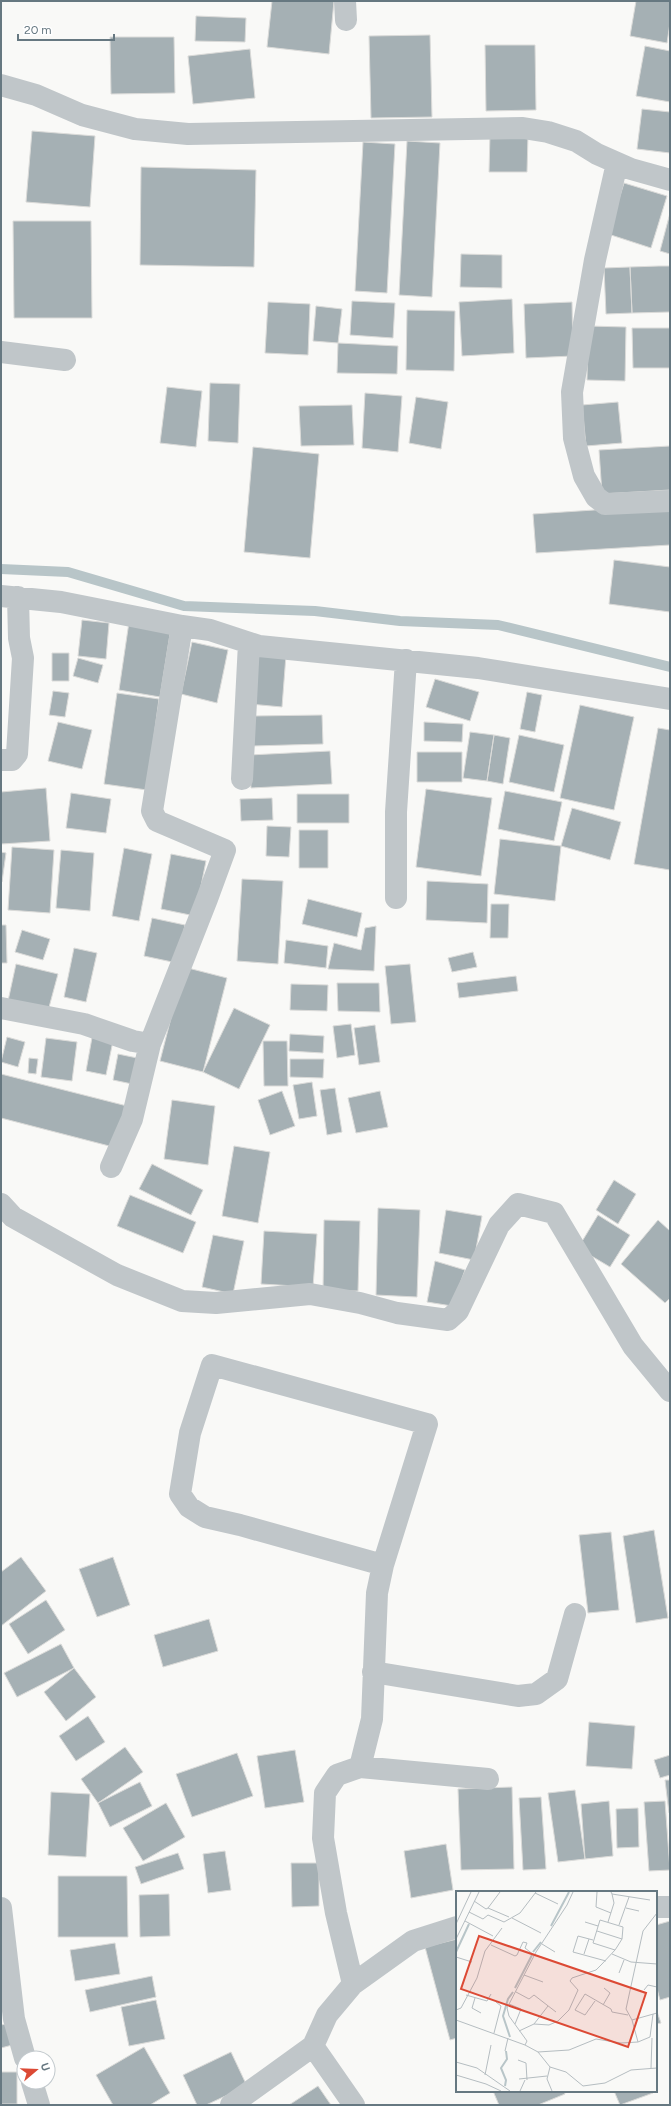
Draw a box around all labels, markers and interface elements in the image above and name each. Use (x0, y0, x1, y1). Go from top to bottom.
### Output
scale bar (18, 16, 114, 42)
text: 20 m (24, 23, 52, 37)
inset map (456, 1891, 657, 2092)
north arrow (16, 2050, 56, 2090)
text: U (38, 2061, 52, 2073)

